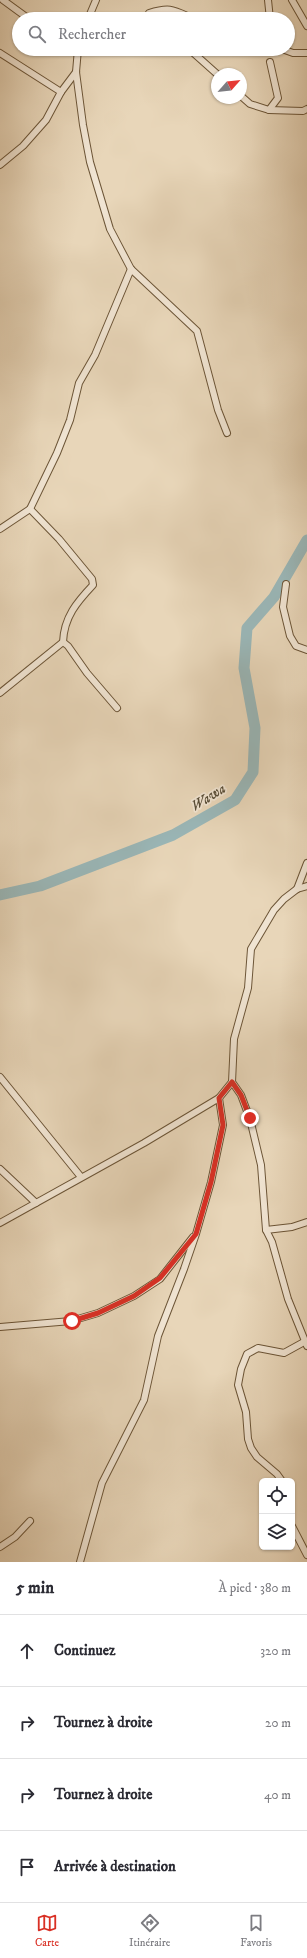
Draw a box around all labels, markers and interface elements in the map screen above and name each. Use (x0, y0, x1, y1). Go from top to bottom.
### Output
search box (12, 12, 295, 56)
icon: search (26, 23, 48, 45)
text: Rechercher (58, 25, 126, 44)
north arrow (211, 68, 247, 104)
water label: Wawa (187, 779, 229, 816)
route end (241, 1109, 259, 1127)
route start (63, 1312, 81, 1330)
map controls (259, 1478, 295, 1550)
button: locate (259, 1478, 295, 1514)
button: layers (259, 1514, 295, 1550)
text: 5 min (16, 1577, 54, 1599)
text: À pied · 380 m (219, 1580, 291, 1596)
icon: ahead (16, 1640, 38, 1662)
text: Continuez (54, 1641, 115, 1660)
text: 320 m (260, 1643, 291, 1659)
icon: right (16, 1712, 38, 1734)
text: Tournez à droite (54, 1713, 152, 1732)
text: 20 m (265, 1715, 291, 1731)
icon: right (16, 1784, 38, 1806)
text: Tournez à droite (54, 1785, 152, 1804)
text: 40 m (264, 1787, 291, 1803)
icon: arrive (16, 1856, 38, 1878)
text: Arrivée à destination (54, 1857, 176, 1876)
tab: Carte (35, 1912, 59, 1950)
tab: Itinéraire (129, 1912, 170, 1950)
tab: Favoris (240, 1912, 272, 1950)

